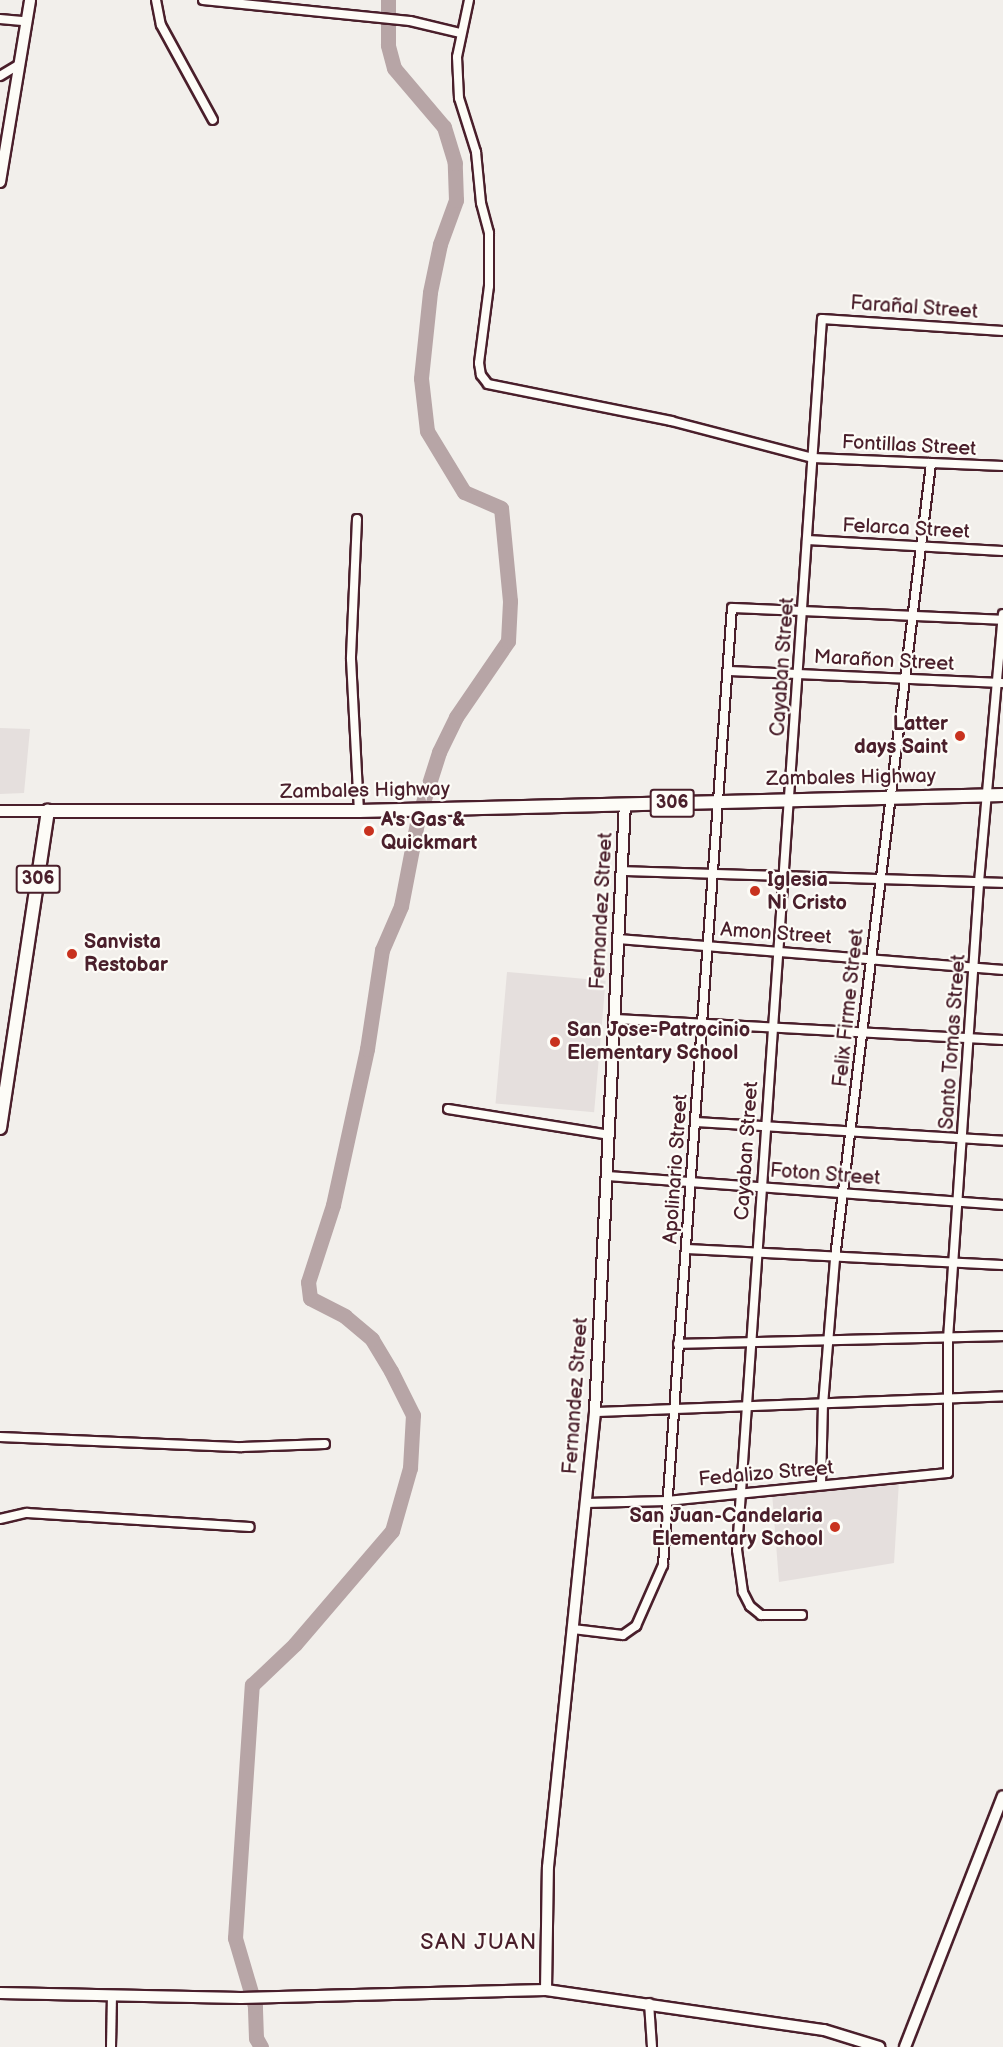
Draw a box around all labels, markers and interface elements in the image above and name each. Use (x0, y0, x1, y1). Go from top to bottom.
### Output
street label: Farañal Street (849, 292, 979, 324)
street label: Fontillas Street (841, 430, 977, 462)
street label: Felarca Street (841, 514, 971, 544)
street label: Cayaban Street (766, 597, 800, 737)
street label: Marañon Street (813, 645, 955, 677)
place label: Latter days Saint (854, 712, 948, 759)
marker: Latter days Saint (953, 729, 967, 743)
street label: Zambales Highway (766, 765, 936, 791)
street label: Zambales Highway (280, 778, 450, 804)
road number: 306 (650, 788, 694, 818)
place label: A's Gas & Quickmart (381, 808, 477, 855)
marker: A's Gas & Quickmart (362, 824, 376, 838)
street label: Fernandez Street (586, 832, 618, 990)
road number: 306 (15, 864, 60, 894)
place label: Iglesia Ni Cristo (767, 868, 847, 915)
marker: Iglesia Ni Cristo (748, 884, 762, 898)
street label: Amon Street (719, 918, 833, 950)
street label: Felix Firme Street (829, 927, 869, 1089)
place label: Sanvista Restobar (84, 930, 168, 977)
marker: Sanvista Restobar (65, 947, 79, 961)
street label: Santo Tomas Street (935, 953, 971, 1131)
place label: San Jose-Patrocinio Elementary School (567, 1018, 750, 1065)
marker: San Jose-Patrocinio Elementary School (548, 1035, 562, 1049)
street label: Cayaban Street (730, 1081, 764, 1221)
street label: Apolinario Street (659, 1093, 693, 1245)
street label: Foton Street (769, 1159, 881, 1191)
street label: Fernandez Street (559, 1317, 593, 1475)
street label: Fedalizo Street (697, 1456, 835, 1492)
place label: San Juan-Candelaria Elementary School (630, 1504, 823, 1551)
marker: San Juan-Candelaria Elementary School (828, 1520, 842, 1534)
district label: SAN JUAN (420, 1930, 538, 1956)

